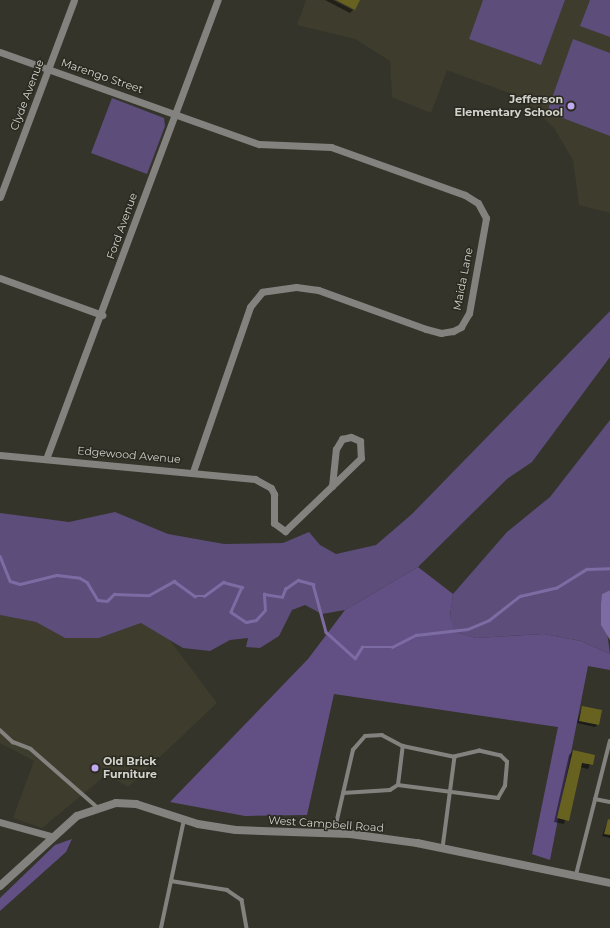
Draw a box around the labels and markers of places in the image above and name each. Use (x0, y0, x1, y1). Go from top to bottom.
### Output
place label: Jefferson Elementary School (455, 93, 563, 119)
marker: Jefferson Elementary School (566, 101, 576, 111)
place label: Old Brick Furniture (103, 755, 157, 781)
marker: Old Brick Furniture (90, 763, 100, 773)

